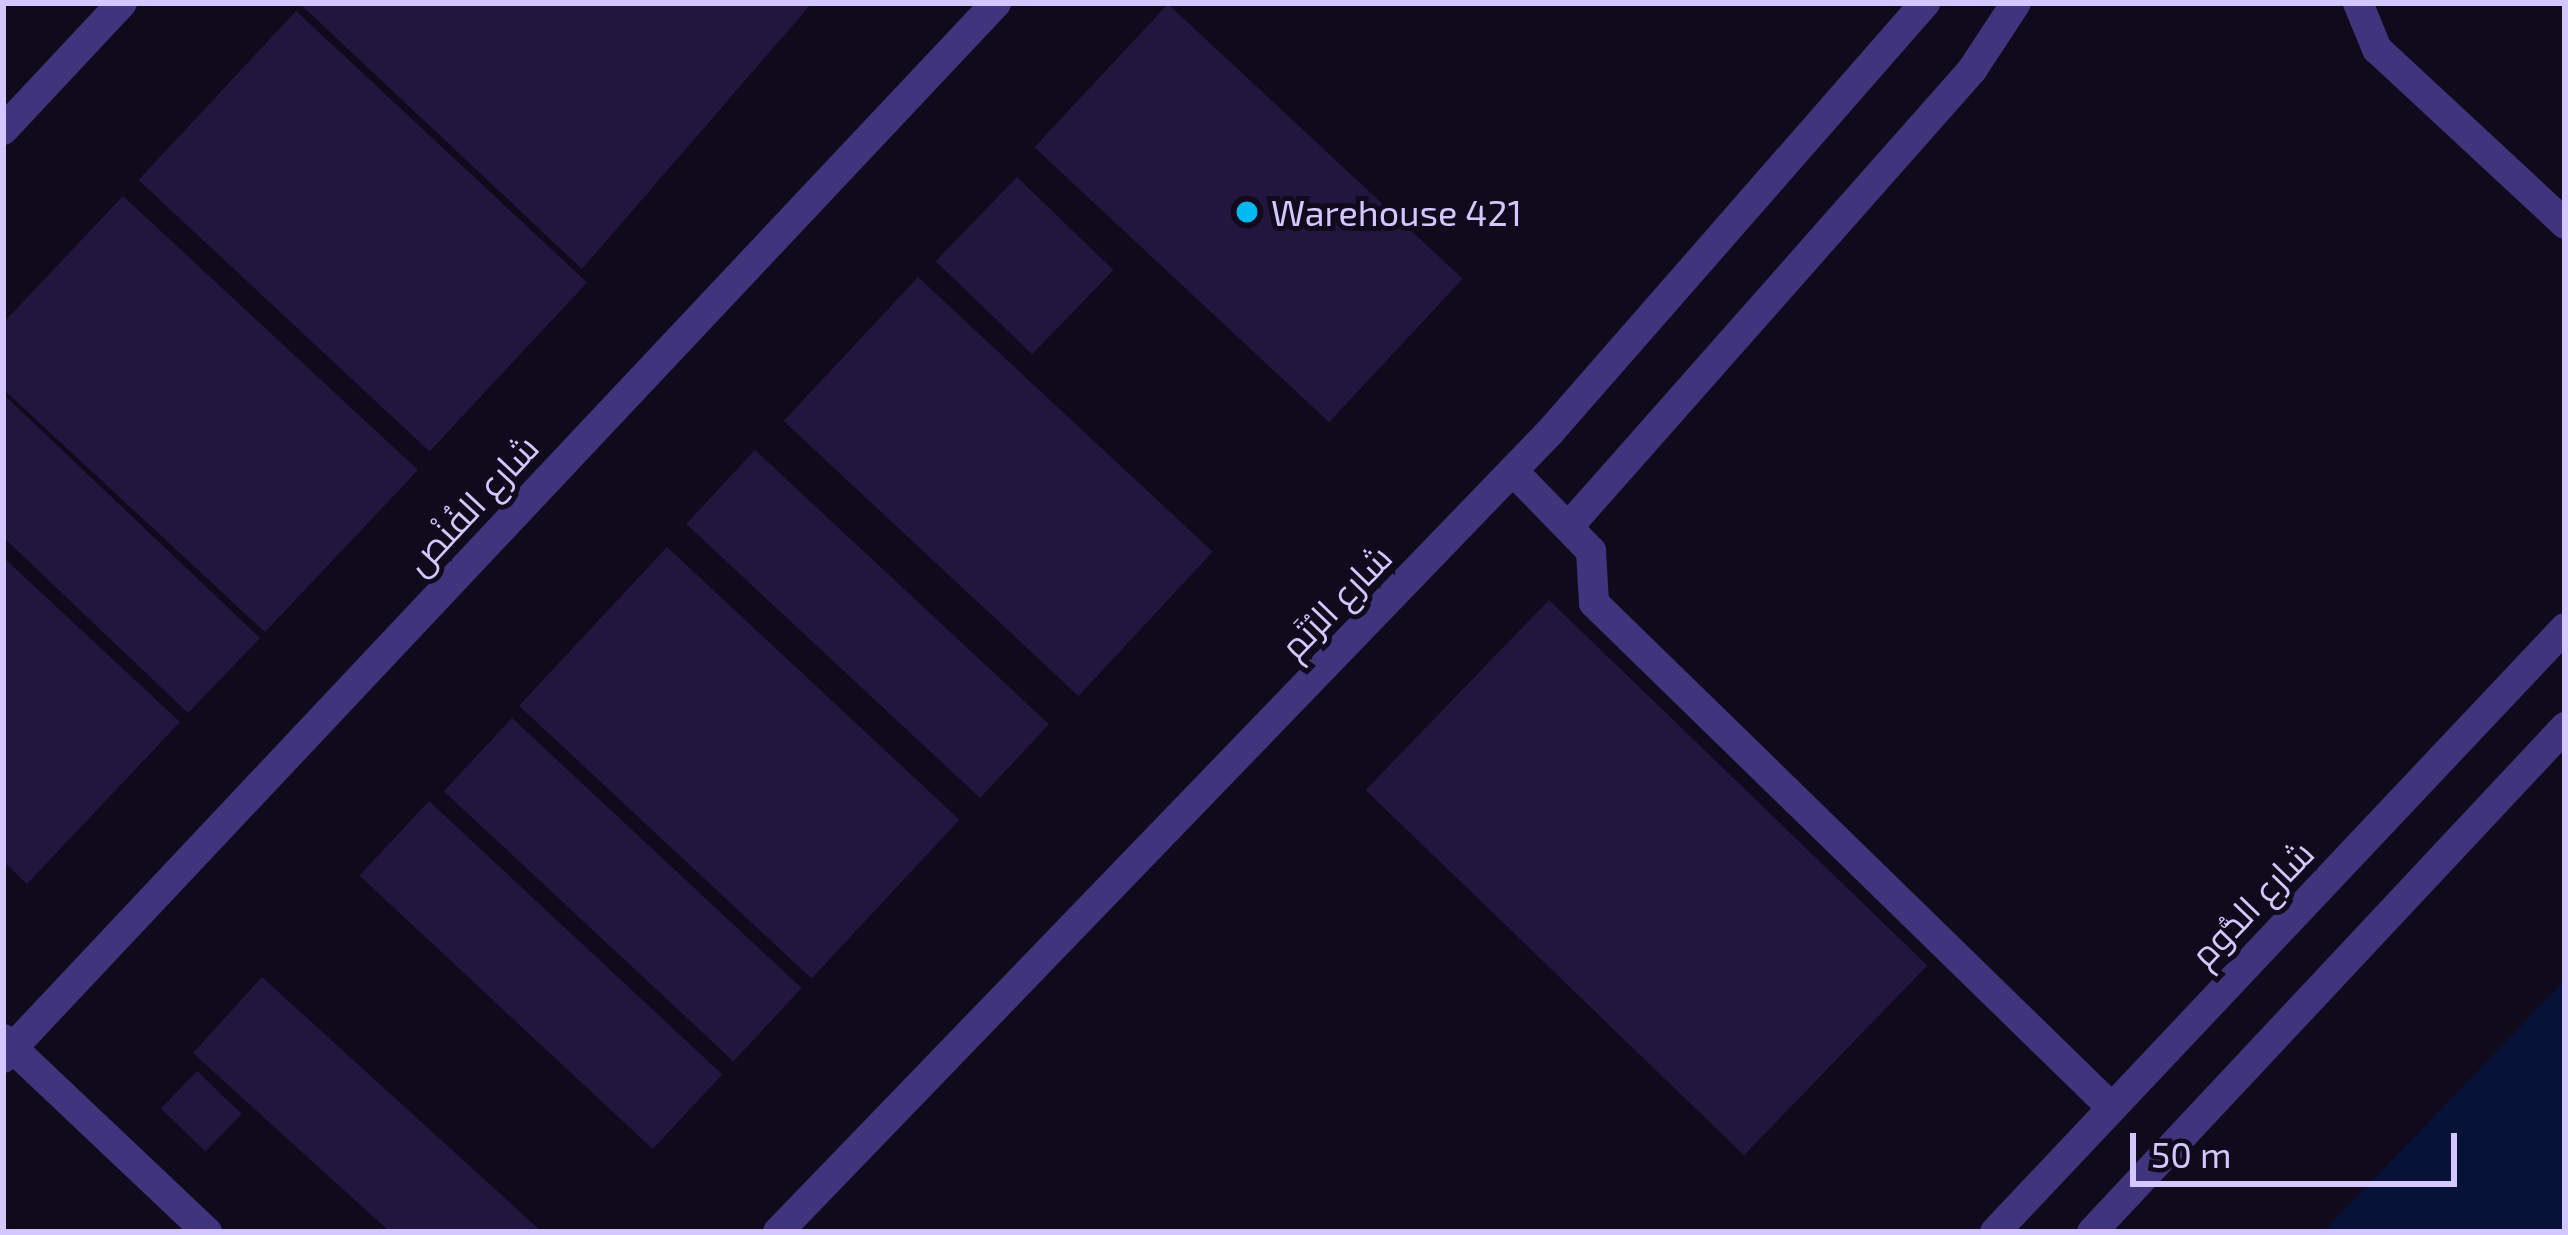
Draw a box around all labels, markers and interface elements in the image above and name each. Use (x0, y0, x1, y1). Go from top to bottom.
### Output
place label: Warehouse 421 (1271, 190, 1522, 234)
marker: Warehouse 421 (1234, 199, 1260, 225)
street label: شارع الفُنْص (396, 425, 546, 583)
street label: شارع الرُتَم (1270, 535, 1400, 667)
street label: شارع الدُّوم (2180, 831, 2322, 975)
scale bar (2136, 1109, 2463, 1183)
text: 50 m (2151, 1132, 2232, 1175)

